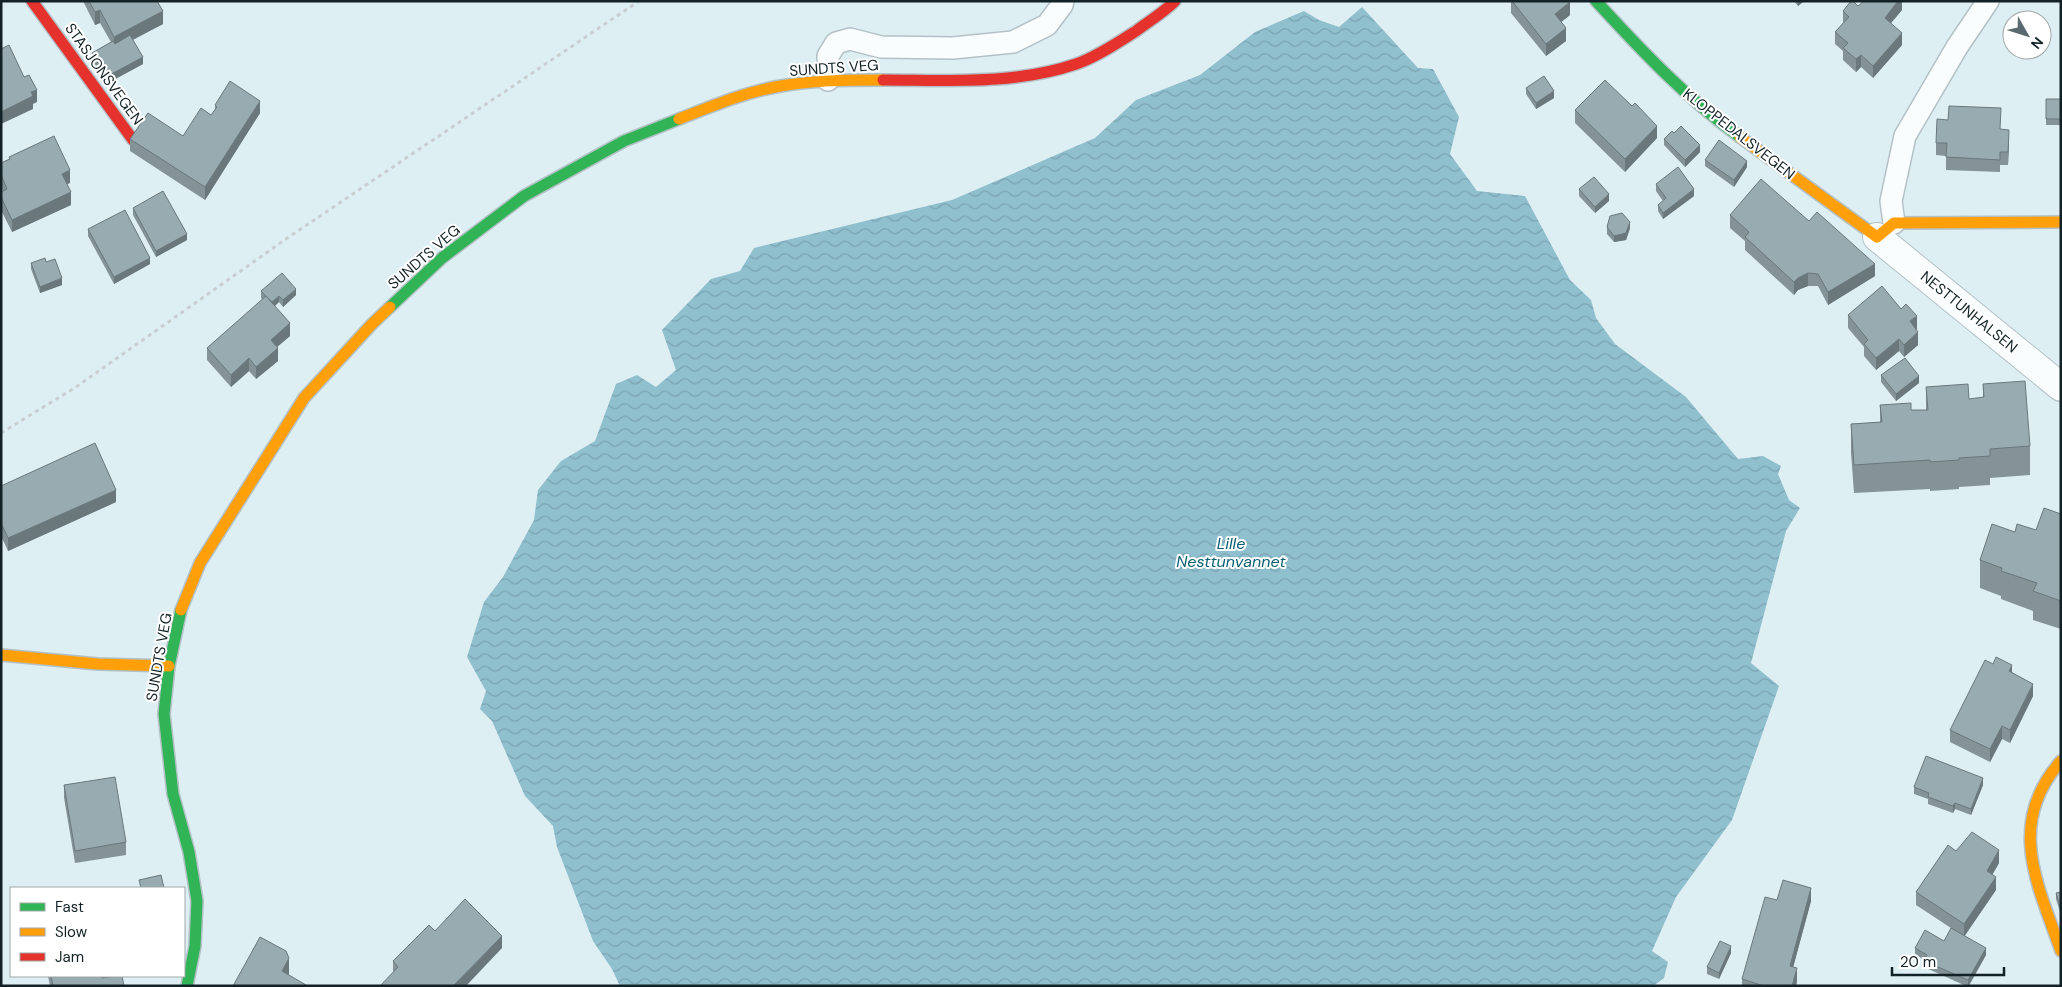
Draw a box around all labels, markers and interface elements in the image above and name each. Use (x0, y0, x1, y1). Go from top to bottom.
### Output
north arrow (2002, 10, 2052, 60)
street label: STASJONSVEGEN (60, 19, 148, 129)
text: N (2027, 34, 2047, 53)
street label: SUNDTS VEG (789, 55, 879, 81)
street label: KLOPPEDALSVEGEN (1679, 84, 1799, 184)
street label: SUNDTS VEG (384, 220, 464, 294)
street label: NESTTUNHALSEN (1916, 267, 2022, 357)
water label: Lille Nesttunvannet (1176, 533, 1287, 572)
street label: SUNDTS VEG (141, 611, 177, 703)
legend (10, 887, 185, 977)
text: Fast (55, 897, 84, 917)
text: Slow (55, 922, 88, 942)
scale bar (1892, 944, 2004, 976)
text: Jam (55, 947, 84, 967)
text: 20 m (1900, 952, 1936, 972)

